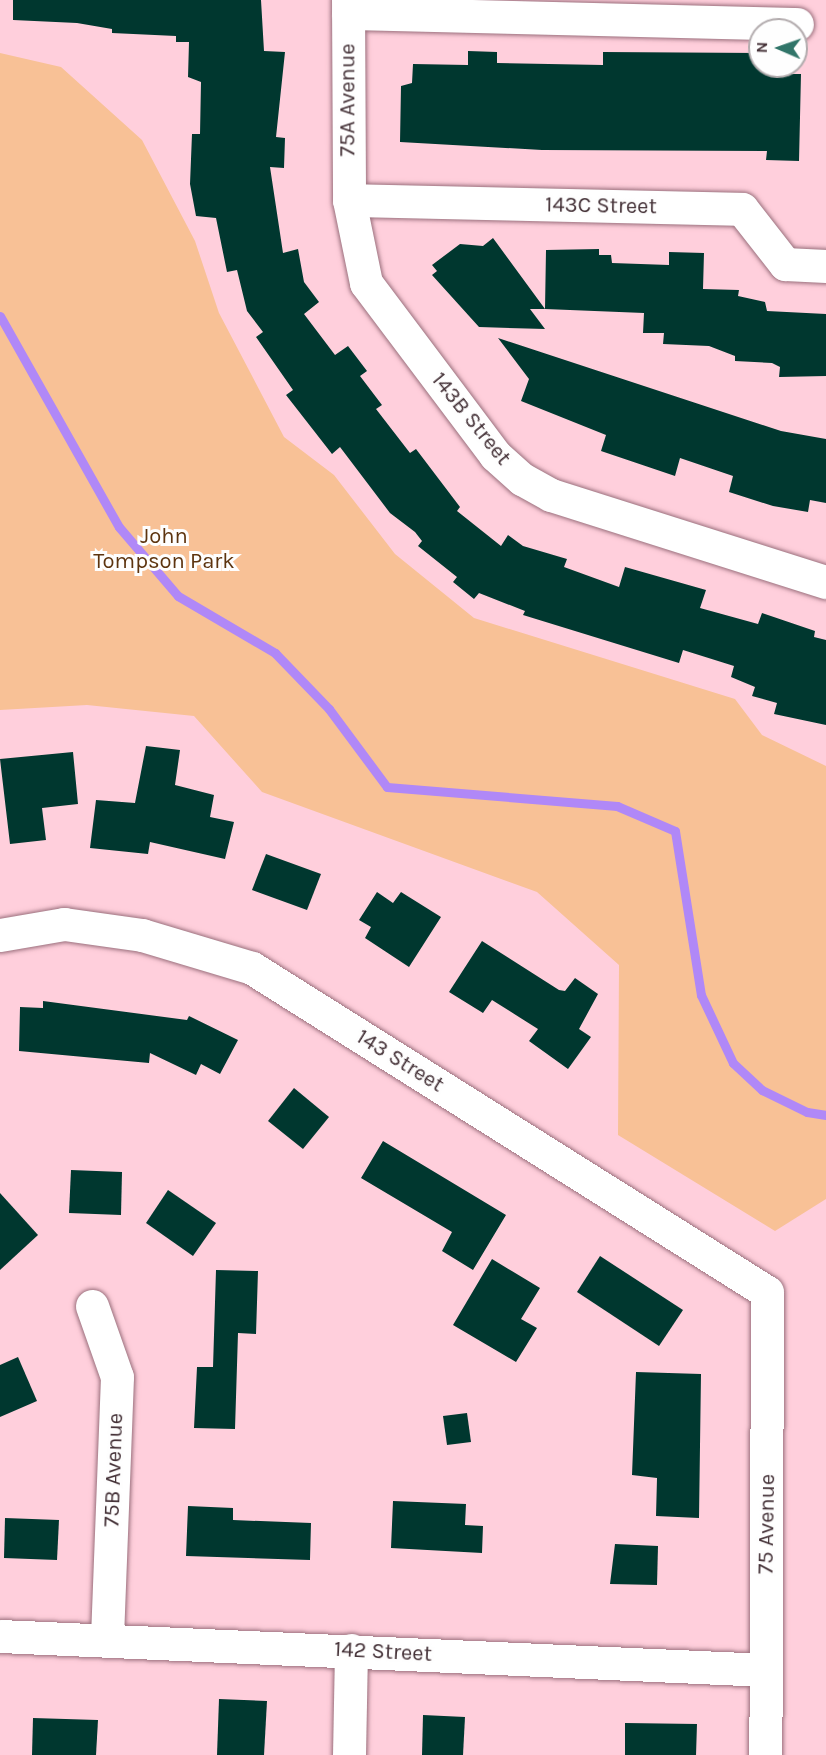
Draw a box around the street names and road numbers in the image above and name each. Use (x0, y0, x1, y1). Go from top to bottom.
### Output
street label: 75A Avenue (335, 43, 361, 157)
street label: 143C Street (545, 192, 657, 220)
street label: 143B Street (426, 367, 516, 471)
street label: 143 Street (351, 1024, 449, 1098)
street label: 75B Avenue (99, 1413, 129, 1527)
street label: 75 Avenue (753, 1474, 781, 1574)
street label: 142 Street (333, 1636, 433, 1668)

